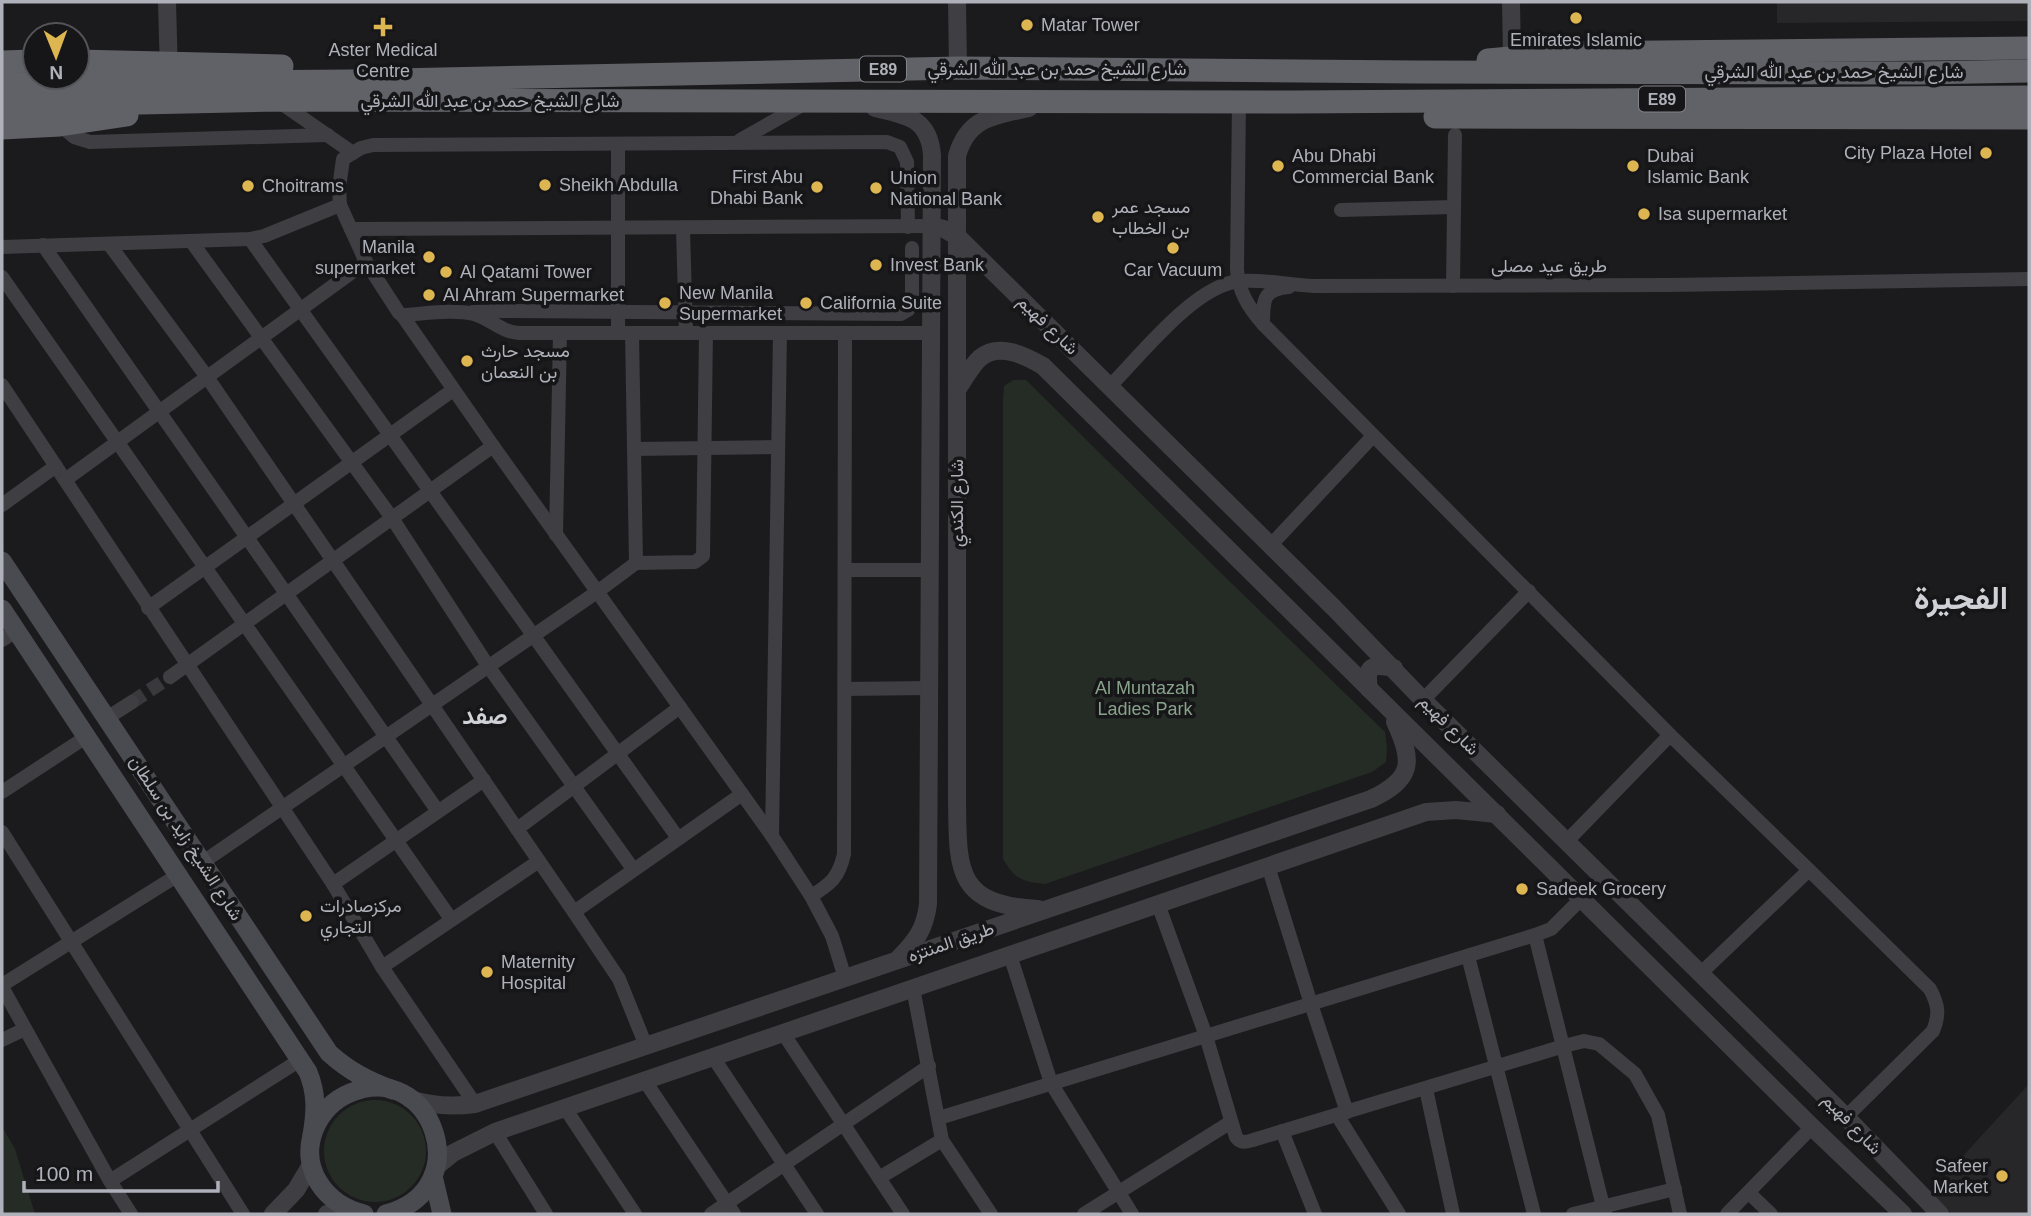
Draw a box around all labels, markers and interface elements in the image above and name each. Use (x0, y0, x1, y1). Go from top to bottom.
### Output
marker: Emirates Islamic (1568, 10, 1584, 26)
place label: Matar Tower (1041, 15, 1140, 35)
marker: Aster Medical Centre (373, 17, 393, 37)
marker: Matar Tower (1019, 17, 1035, 33)
north arrow (21, 21, 91, 91)
place label: Emirates Islamic (1510, 30, 1642, 50)
place label: Aster Medical Centre (328, 40, 438, 81)
road number: E89 (860, 57, 906, 82)
street label: شارع الشيخ حمد بن عبد الله الشرقي (928, 58, 1186, 84)
street label: شارع الشيخ حمد بن عبد الله الشرقي (1705, 61, 1963, 87)
text: N (49, 62, 63, 83)
road number: E89 (1639, 86, 1685, 111)
street label: شارع الشيخ حمد بن عبد الله الشرقي (361, 90, 619, 116)
place label: City Plaza Hotel (1844, 143, 1972, 163)
marker: City Plaza Hotel (1978, 145, 1994, 161)
place label: Abu Dhabi Commercial Bank (1292, 146, 1435, 187)
place label: Dubai Islamic Bank (1647, 146, 1750, 187)
marker: Abu Dhabi Commercial Bank (1270, 158, 1286, 174)
marker: Dubai Islamic Bank (1625, 158, 1641, 174)
place label: First Abu Dhabi Bank (710, 167, 804, 208)
place label: Union National Bank (890, 168, 1003, 209)
place label: Sheikh Abdulla (559, 175, 679, 195)
place label: Choitrams (262, 176, 344, 196)
marker: Sheikh Abdulla (537, 177, 553, 193)
marker: Choitrams (240, 178, 256, 194)
marker: First Abu Dhabi Bank (809, 179, 825, 195)
marker: Union National Bank (868, 180, 884, 196)
place label: مسجد عمر بن الخطاب (1111, 197, 1190, 239)
place label: Isa supermarket (1658, 204, 1787, 224)
marker: Isa supermarket (1636, 206, 1652, 222)
marker: مسجد عمر بن الخطاب (1090, 209, 1106, 225)
place label: Manila supermarket (315, 237, 416, 278)
marker: Car Vacuum (1165, 240, 1181, 256)
marker: Manila supermarket (421, 249, 437, 265)
place label: Invest Bank (890, 255, 985, 275)
street label: طريق عيد مصلى (1491, 256, 1607, 277)
marker: Invest Bank (868, 257, 884, 273)
place label: Car Vacuum (1124, 260, 1222, 280)
place label: Al Qatami Tower (460, 262, 592, 282)
marker: Al Qatami Tower (438, 264, 454, 280)
place label: New Manila Supermarket (679, 283, 782, 324)
place label: Al Ahram Supermarket (443, 285, 624, 305)
marker: Al Ahram Supermarket (421, 287, 437, 303)
street label: شارع فهيم (1012, 291, 1082, 360)
place label: California Suite (820, 293, 942, 313)
marker: New Manila Supermarket (657, 295, 673, 311)
marker: California Suite (798, 295, 814, 311)
place label: مسجد حارث بن النعمان (481, 341, 570, 383)
marker: مسجد حارث بن النعمان (459, 353, 475, 369)
street label: شارع الكندي (947, 459, 972, 547)
district label: الفجيرة (1914, 580, 2008, 618)
park label: Al Muntazah Ladies Park (1095, 678, 1195, 719)
street label: شارع فهيم (1414, 691, 1483, 760)
district label: صفد (462, 702, 508, 729)
street label: شارع الشيخ زايد بن سلطان (124, 752, 247, 925)
place label: Sadeek Grocery (1536, 879, 1666, 899)
marker: Sadeek Grocery (1514, 881, 1530, 897)
place label: مركزصادرات التجاري (320, 896, 402, 942)
marker: مركزصادرات التجاري (298, 908, 314, 924)
street label: طريق المنتزه (905, 918, 997, 967)
place label: Maternity Hospital (501, 952, 575, 993)
marker: Maternity Hospital (479, 964, 495, 980)
street label: شارع فهيم (1817, 1090, 1886, 1160)
scale bar (24, 1150, 219, 1194)
place label: Safeer Market (1933, 1156, 1988, 1197)
text: 100 m (35, 1162, 93, 1185)
marker: Safeer Market (1994, 1168, 2010, 1184)

